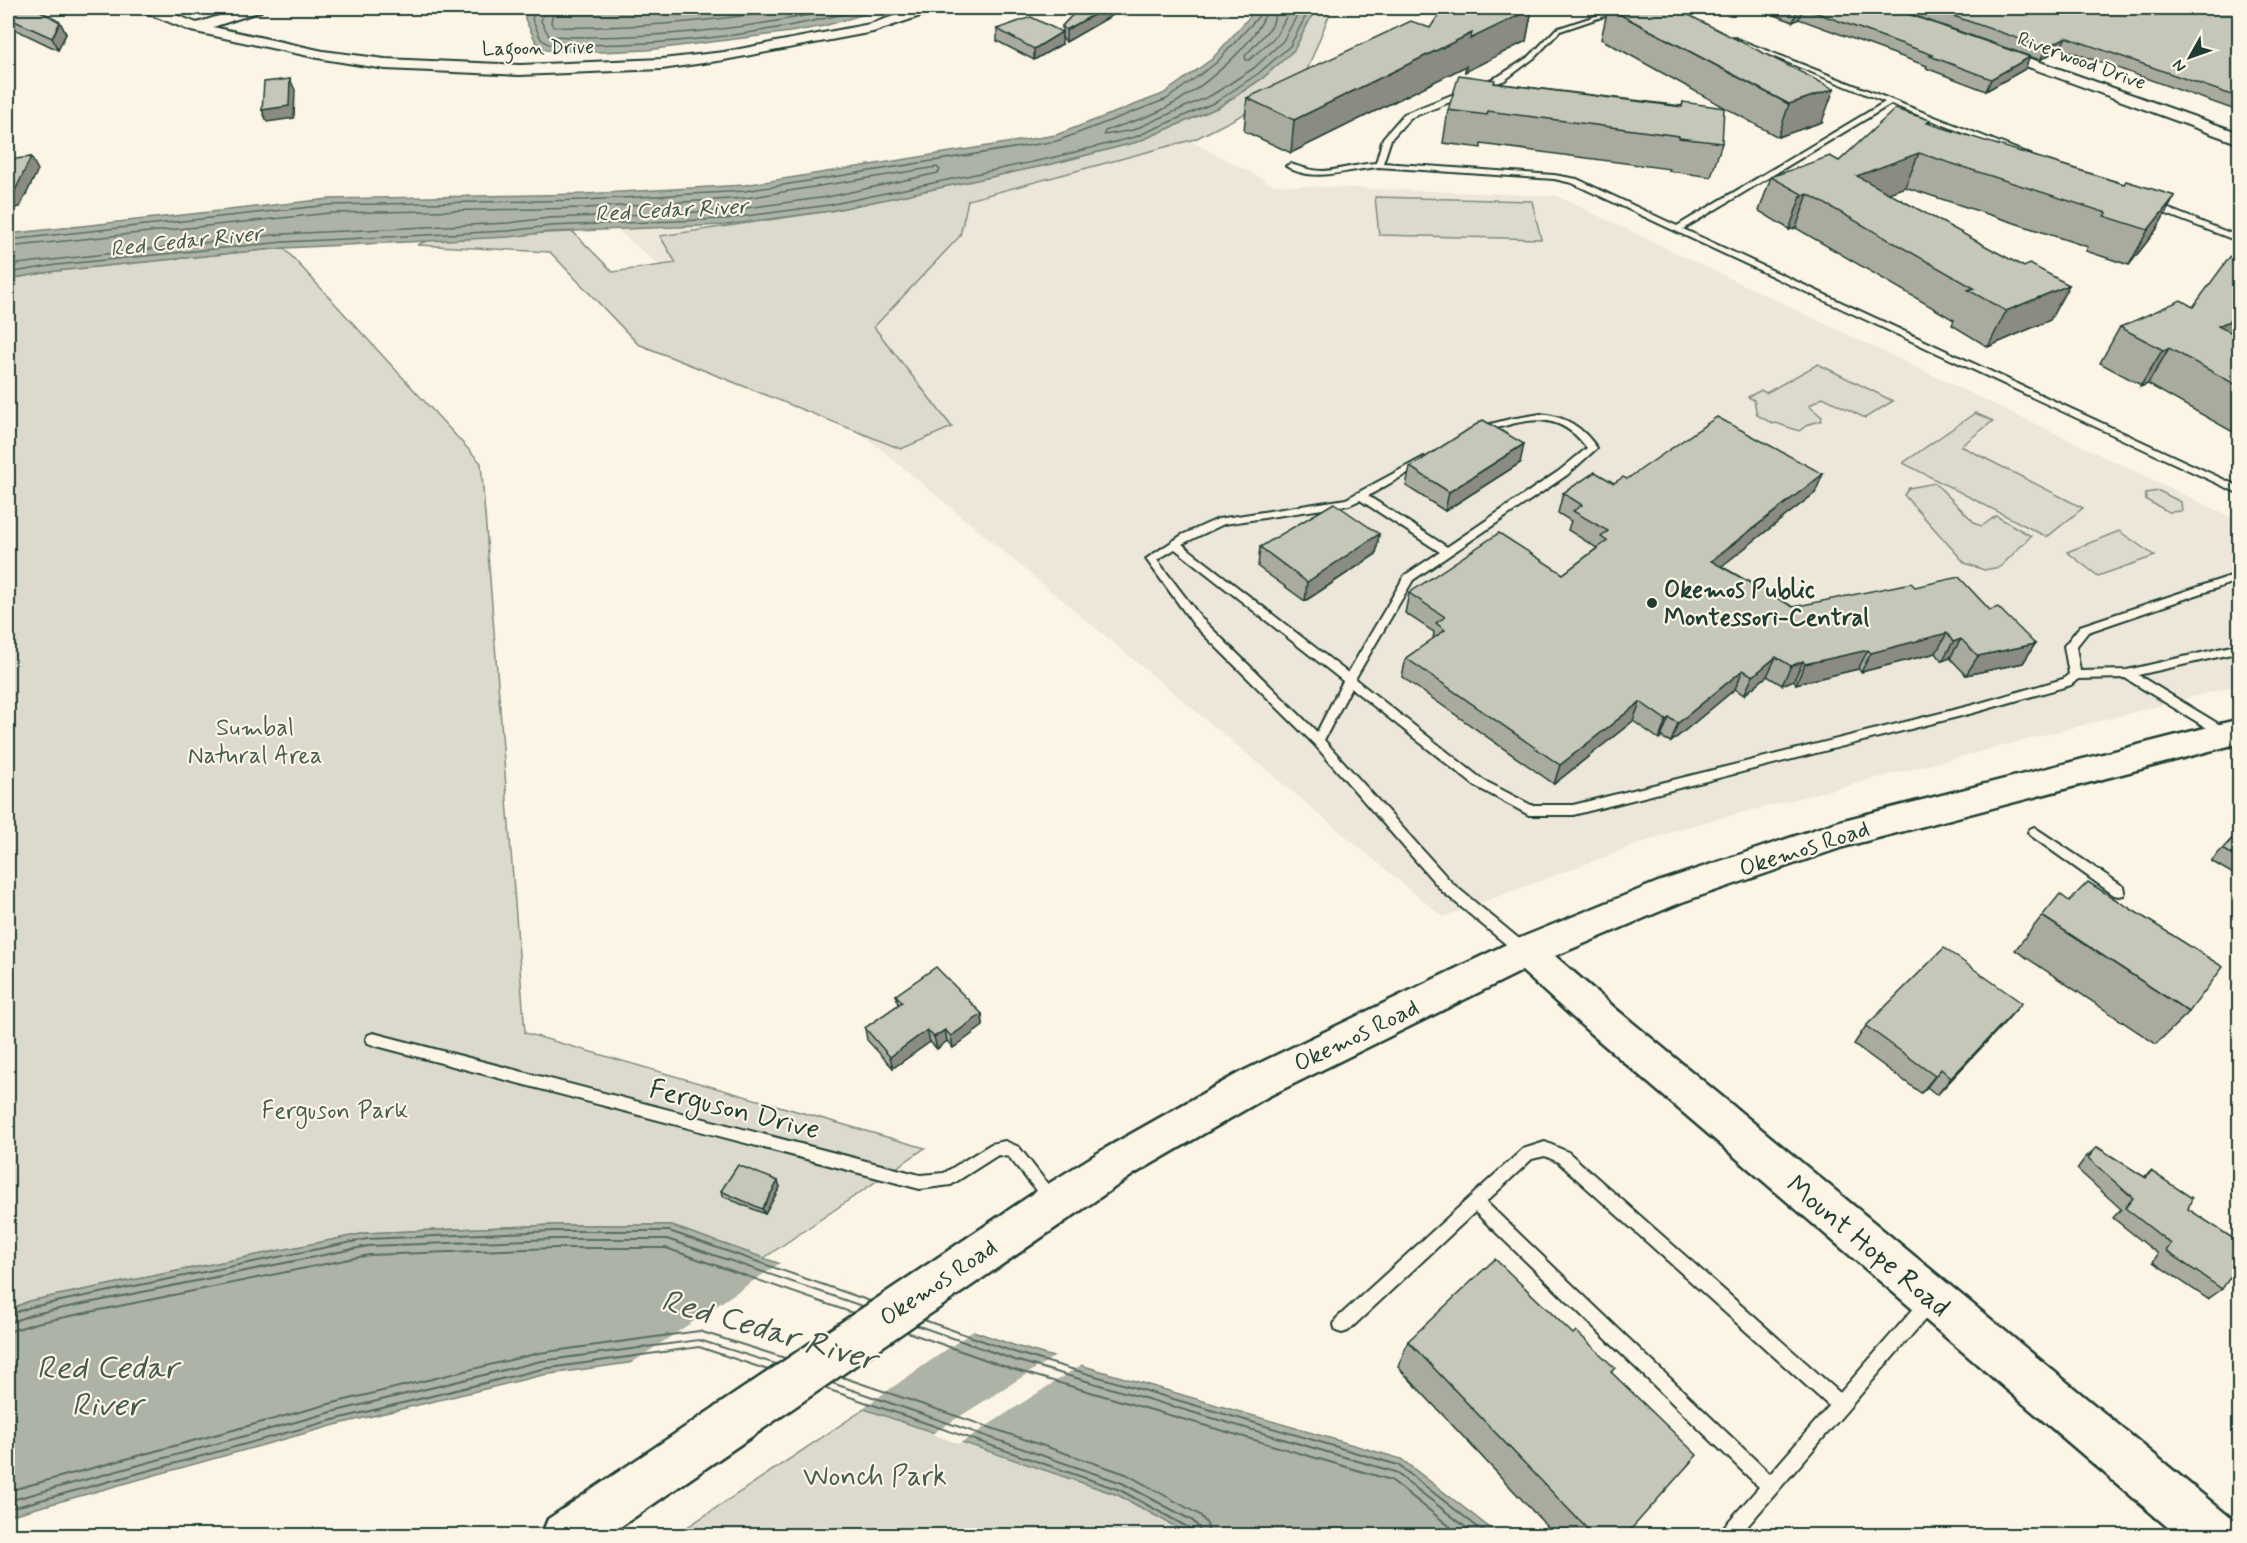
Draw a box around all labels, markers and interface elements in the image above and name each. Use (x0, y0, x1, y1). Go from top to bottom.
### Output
street label: Riverwood Drive (2013, 26, 2150, 97)
north arrow (2160, 27, 2220, 87)
street label: Lagoon Drive (482, 34, 594, 65)
text: N (2168, 55, 2191, 77)
water label: Red Cedar River (594, 193, 751, 229)
water label: Red Cedar River (109, 220, 266, 264)
place label: Okemos Public Montessori-Central (1664, 575, 1869, 634)
marker: Okemos Public Montessori-Central (1645, 596, 1659, 610)
park label: Sumbal Natural Area (188, 713, 322, 772)
street label: Okemos Road (1735, 814, 1874, 885)
street label: Okemos Road (1289, 993, 1424, 1080)
street label: Ferguson Drive (645, 1071, 824, 1151)
park label: Ferguson Park (262, 1096, 408, 1129)
street label: Mount Hope Road (1778, 1167, 1957, 1326)
street label: Okemos Road (874, 1233, 1004, 1334)
water label: Red Cedar River (656, 1280, 885, 1383)
water label: Red Cedar River (36, 1348, 182, 1427)
park label: Wonch Park (803, 1459, 947, 1496)

